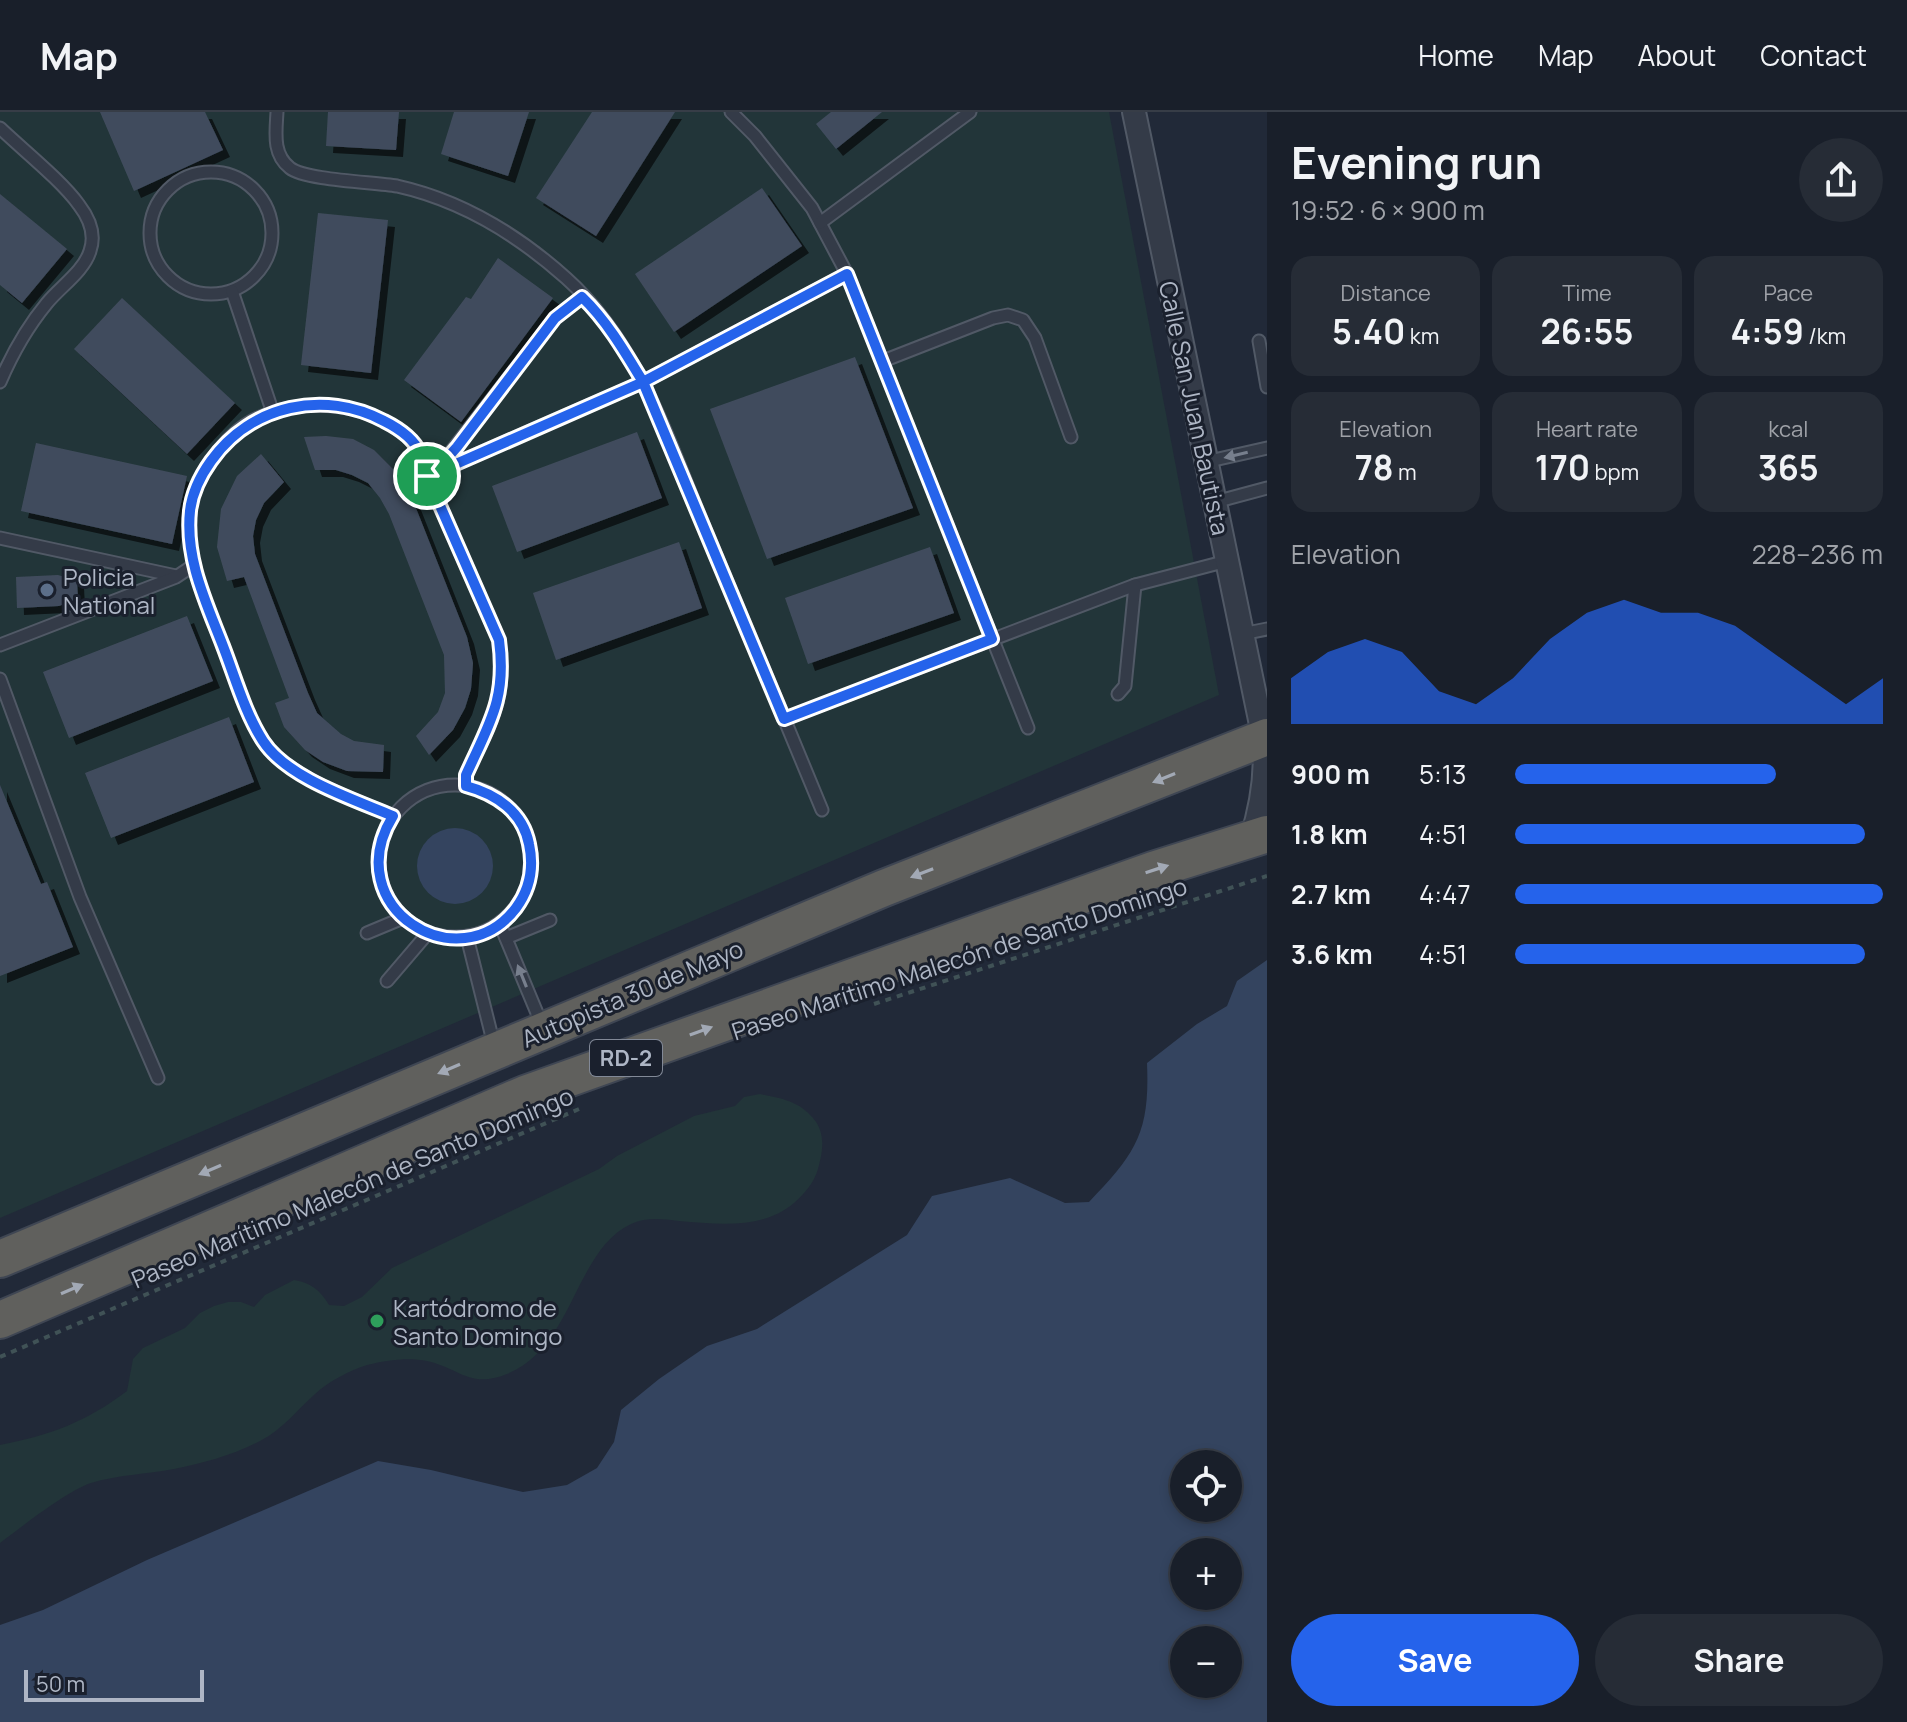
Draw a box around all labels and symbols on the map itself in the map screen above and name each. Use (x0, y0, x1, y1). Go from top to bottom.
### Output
street label: Calle San Juan Bautista (1152, 278, 1238, 538)
pin (393, 442, 461, 510)
one-way arrow (1224, 450, 1249, 462)
place label: Policia National (63, 560, 155, 621)
marker: Policia National (38, 581, 56, 599)
one-way arrow (1152, 772, 1176, 785)
one-way arrow (1145, 862, 1169, 875)
one-way arrow (910, 867, 934, 880)
street label: Paseo Marítimo Malecón de Santo Domingo (727, 869, 1191, 1047)
street label: Autopista 30 de Mayo (516, 931, 748, 1055)
one-way arrow (515, 964, 528, 988)
one-way arrow (689, 1025, 713, 1037)
road number: RD-2 (590, 1040, 662, 1076)
one-way arrow (438, 1063, 461, 1076)
street label: Paseo Marítimo Malecón de Santo Domingo (126, 1079, 578, 1295)
one-way arrow (198, 1164, 222, 1177)
one-way arrow (60, 1282, 83, 1295)
place label: Kartódromo de Santo Domingo (393, 1291, 562, 1352)
marker: Kartódromo de Santo Domingo (368, 1312, 386, 1330)
scale bar (24, 1666, 204, 1702)

